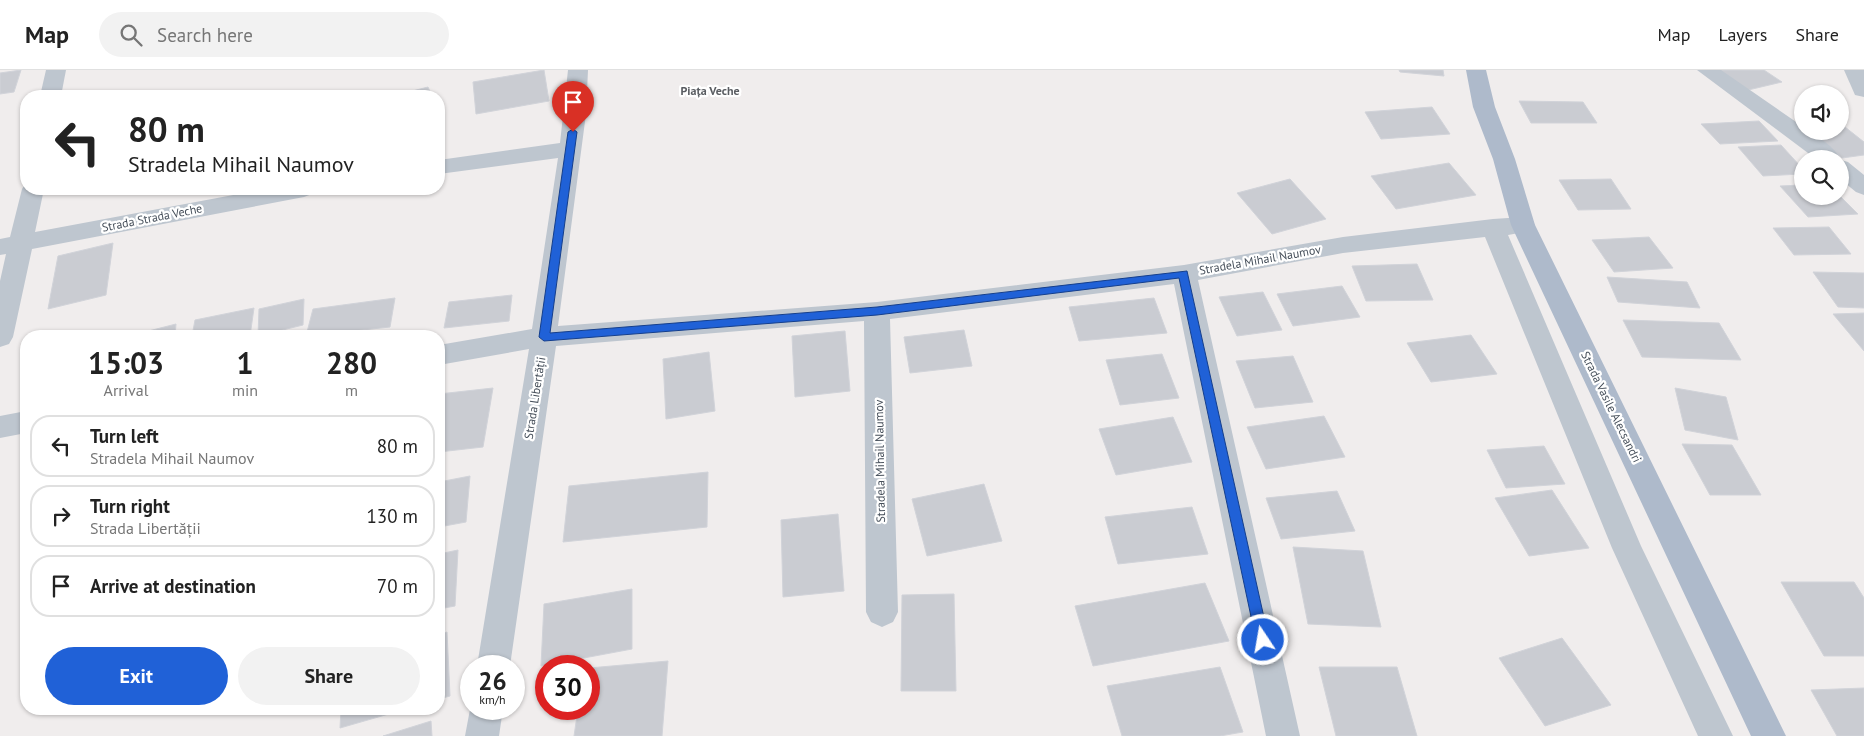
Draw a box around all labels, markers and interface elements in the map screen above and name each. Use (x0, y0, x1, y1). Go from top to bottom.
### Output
search box (99, 12, 449, 57)
text: Map (25, 19, 69, 50)
icon: search (117, 21, 145, 49)
text: Search here (157, 23, 253, 47)
text: Map (1658, 23, 1690, 46)
text: Layers (1718, 23, 1767, 46)
text: Share (1795, 23, 1839, 46)
pin (552, 81, 594, 132)
district label: Piața Veche (680, 83, 740, 98)
map controls (1794, 85, 1849, 205)
button: sound (1794, 85, 1849, 140)
icon: arrive (559, 88, 587, 116)
text: 80 m (128, 106, 205, 152)
icon: left (45, 110, 110, 175)
text: Stradela Mihail Naumov (128, 150, 354, 178)
button: search (1794, 150, 1849, 205)
street label: Strada Strada Veche (100, 200, 203, 235)
street label: Stradela Mihail Naumov (1198, 241, 1322, 278)
text: 15:03 (88, 343, 164, 382)
text: 1 (237, 343, 254, 382)
text: 280 (326, 343, 377, 382)
street label: Strada Vasile Alecsandri (1578, 349, 1645, 465)
street label: Strada Libertății (521, 356, 548, 440)
text: Arrival (104, 380, 148, 400)
text: min (232, 380, 258, 400)
text: m (345, 380, 358, 400)
street label: Stradela Mihail Naumov (871, 399, 888, 523)
text: Turn left (90, 424, 159, 448)
icon: left (47, 432, 75, 460)
text: 80 m (377, 434, 418, 458)
text: Stradela Mihail Naumov (90, 448, 254, 468)
text: Turn right (90, 494, 170, 518)
icon: right (47, 502, 75, 530)
text: 130 m (366, 504, 418, 528)
text: Strada Libertății (90, 518, 201, 538)
icon: arrive (47, 572, 75, 600)
text: Arrive at destination (90, 574, 256, 598)
text: 70 m (377, 574, 418, 598)
position arrow (1236, 613, 1288, 665)
button: Exit (45, 647, 228, 705)
button: Share (238, 647, 420, 705)
speed limit sign: 30 (535, 655, 600, 720)
text: 26 (478, 665, 507, 697)
text: km/h (479, 692, 506, 707)

